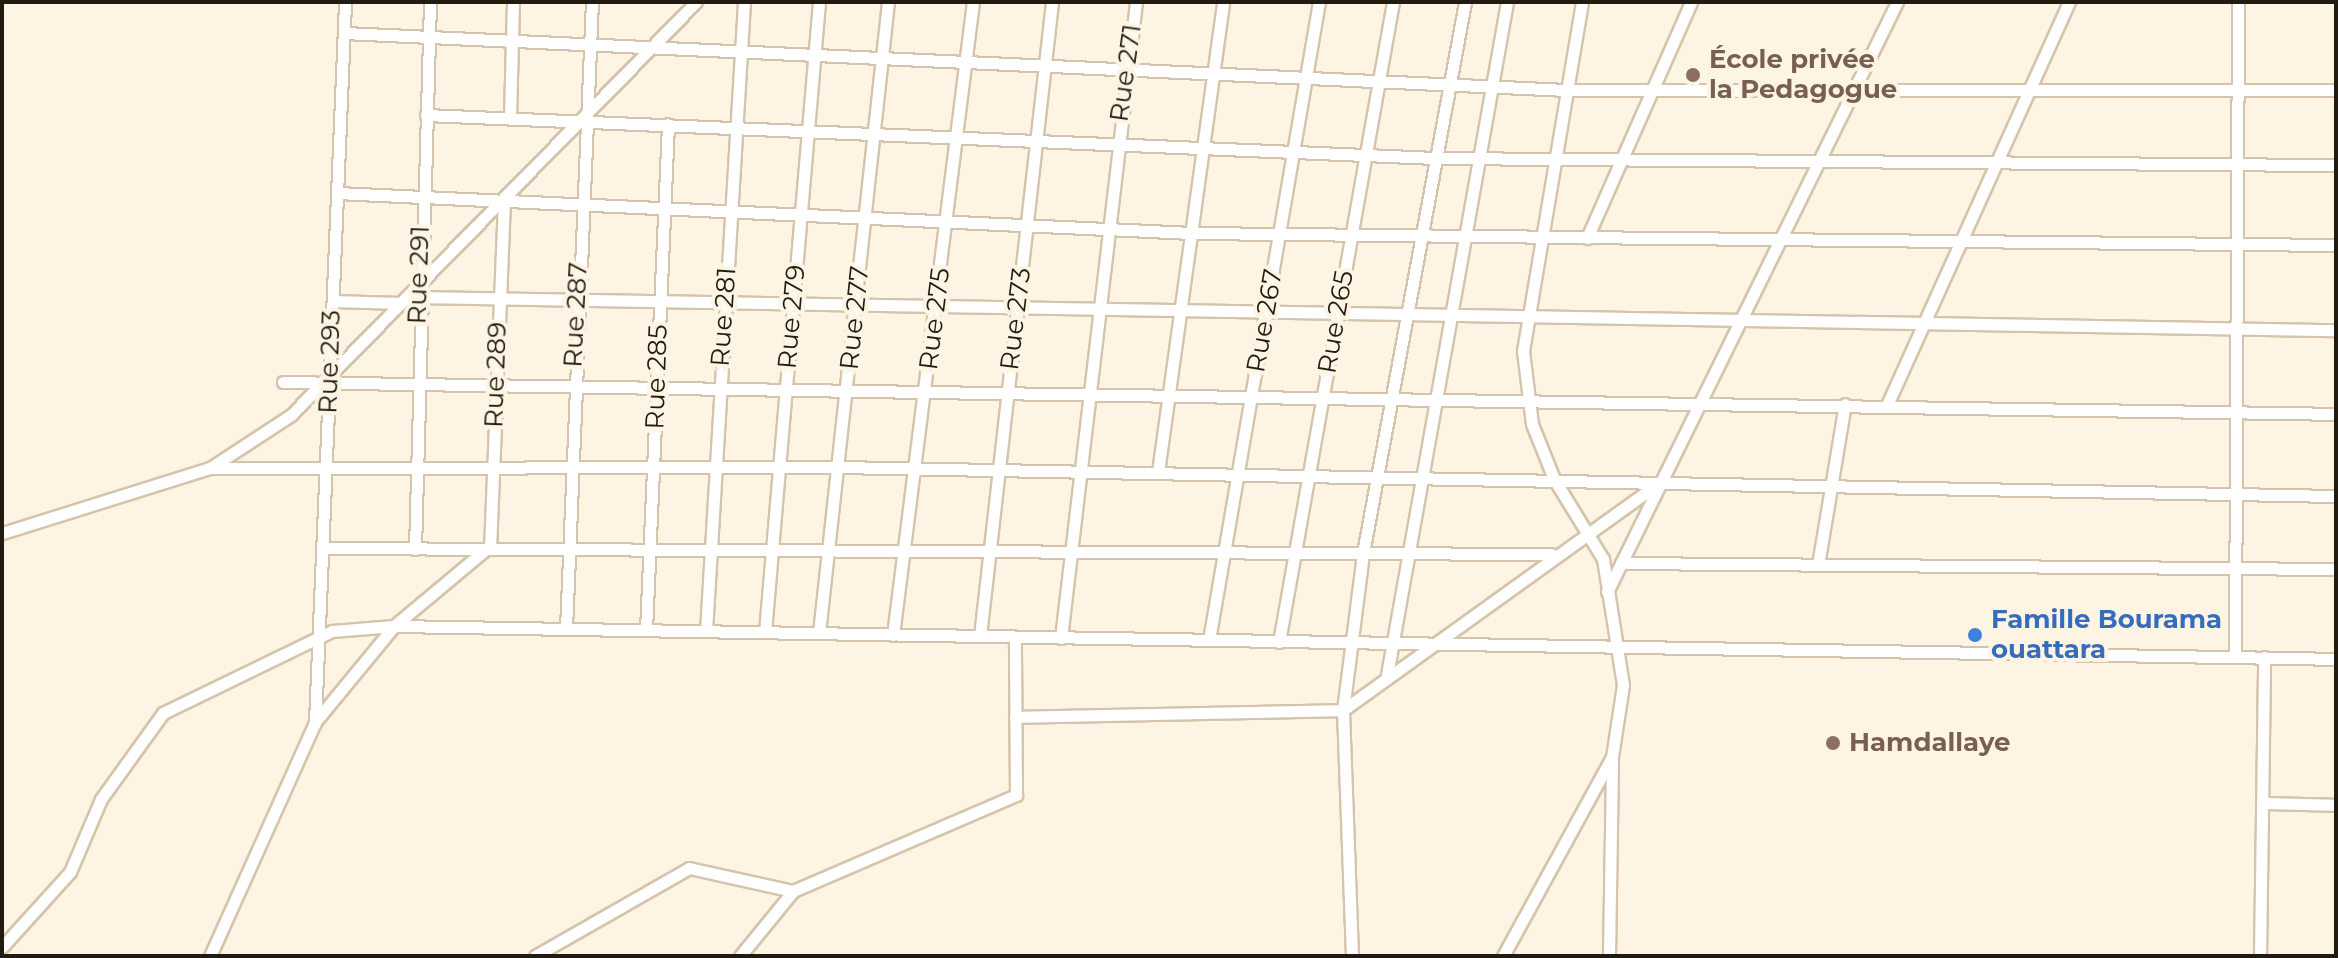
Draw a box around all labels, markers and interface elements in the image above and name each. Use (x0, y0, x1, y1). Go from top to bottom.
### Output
street label: Rue 271 (1104, 22, 1148, 124)
place label: École privée la Pedagogue (1709, 44, 1897, 106)
marker: École privée la Pedagogue (1684, 66, 1702, 84)
street label: Rue 291 (402, 225, 436, 325)
street label: Rue 287 (558, 262, 594, 368)
street label: Rue 279 (772, 264, 812, 370)
street label: Rue 277 (834, 265, 876, 371)
street label: Rue 281 (705, 266, 743, 368)
street label: Rue 275 (913, 266, 957, 372)
street label: Rue 273 (994, 266, 1038, 372)
street label: Rue 267 (1241, 267, 1289, 375)
street label: Rue 265 (1312, 268, 1360, 376)
street label: Rue 293 (313, 310, 347, 414)
street label: Rue 289 (479, 321, 513, 429)
street label: Rue 285 (640, 324, 674, 430)
place label: Famille Bourama ouattara (1991, 604, 2222, 666)
marker: Famille Bourama ouattara (1966, 626, 1984, 644)
place label: Hamdallaye (1849, 727, 2010, 759)
marker: Hamdallaye (1824, 734, 1842, 752)

